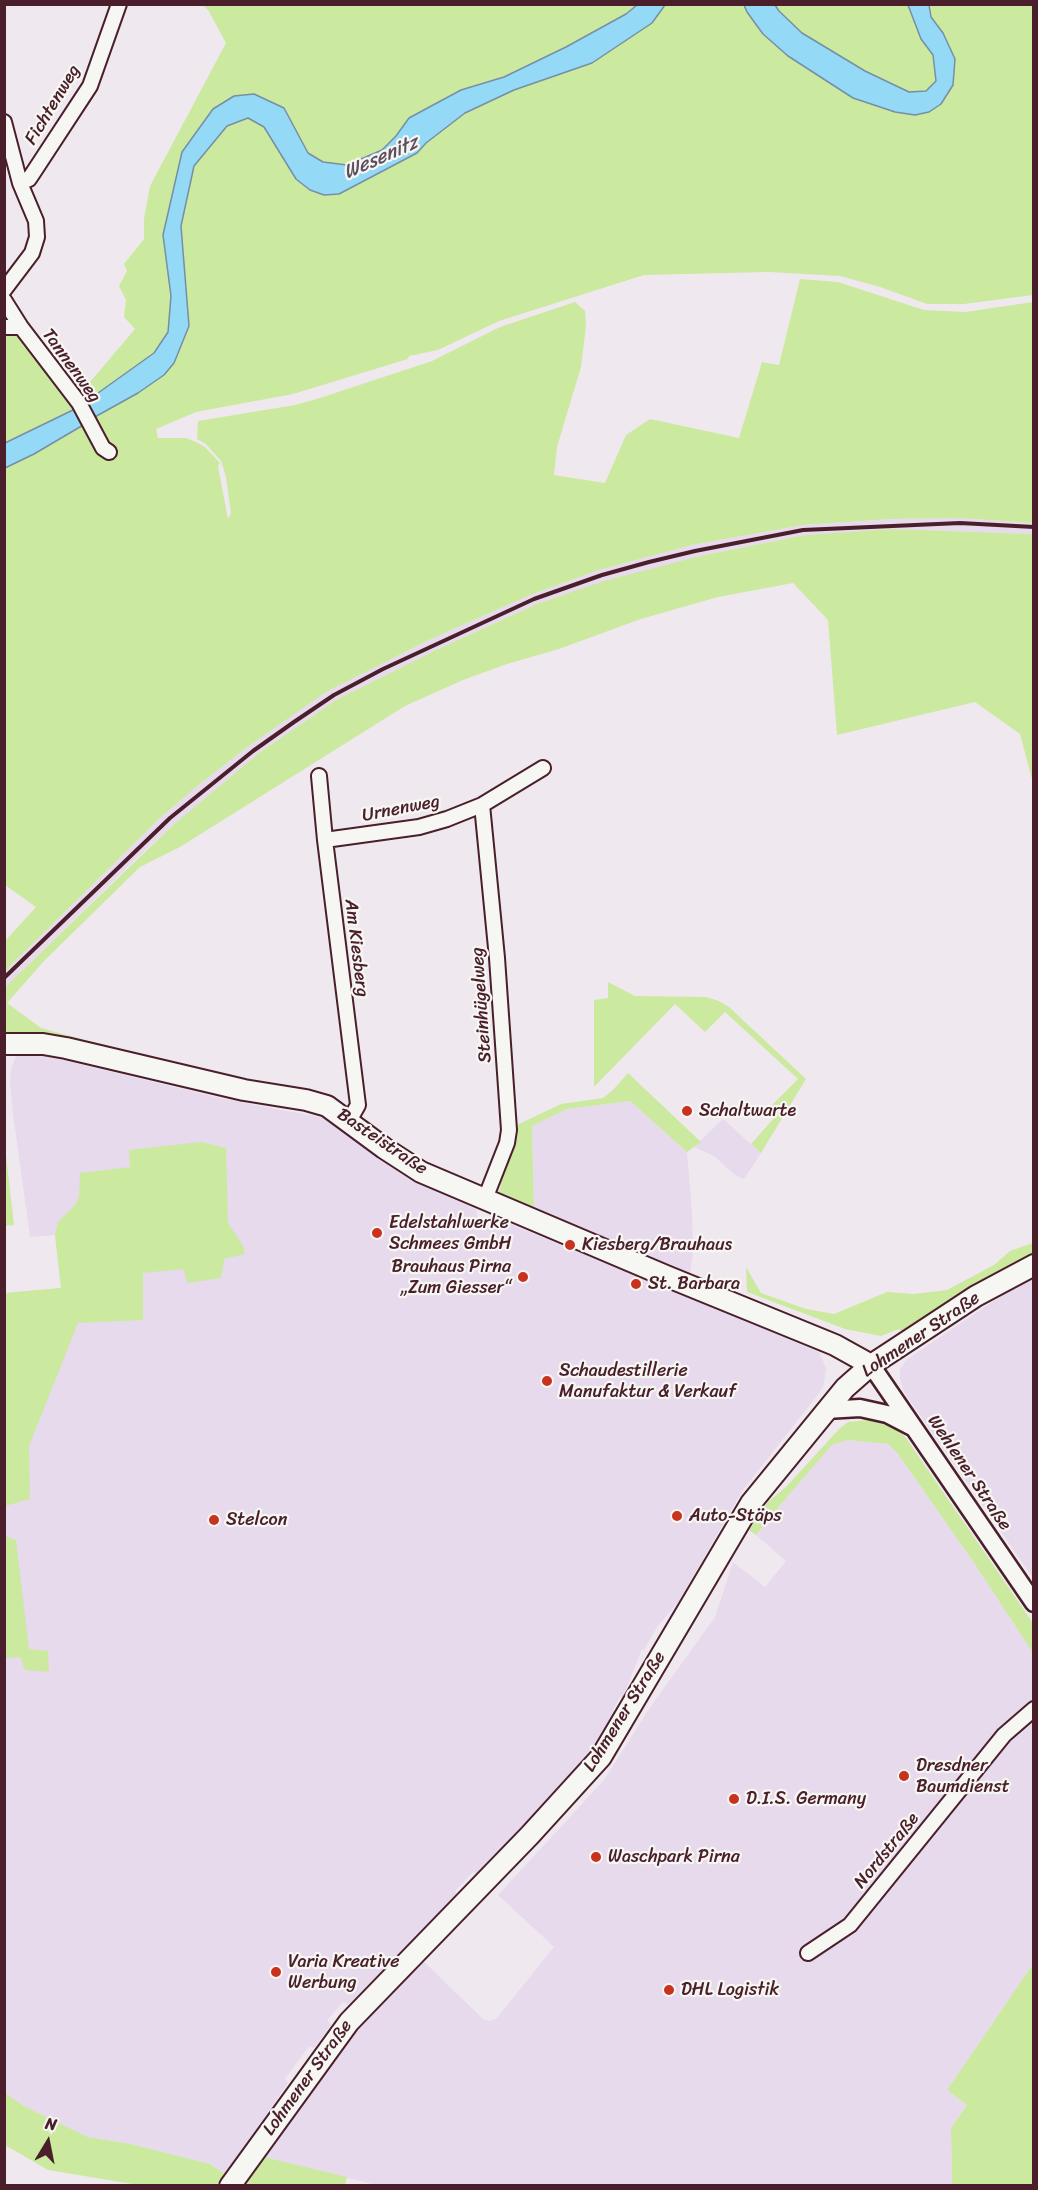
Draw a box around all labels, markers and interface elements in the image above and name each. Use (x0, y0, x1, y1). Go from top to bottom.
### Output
street label: Fichtenweg (21, 61, 85, 149)
water label: Wesenitz (340, 131, 422, 185)
street label: Tannenweg (37, 325, 105, 407)
street label: Urnenweg (360, 791, 442, 827)
street label: Am Kiesberg (339, 898, 373, 998)
street label: Steinhügelweg (467, 946, 497, 1064)
place label: Schaltwarte (699, 1100, 796, 1122)
street label: Basteistraße (333, 1104, 431, 1180)
marker: Schaltwarte (680, 1104, 694, 1118)
place label: Edelstahlwerke Schmees GmbH (389, 1212, 511, 1254)
marker: Edelstahlwerke Schmees GmbH (370, 1226, 384, 1240)
place label: Kiesberg/Brauhaus (582, 1234, 732, 1256)
marker: Kiesberg/Brauhaus (563, 1238, 577, 1252)
place label: Brauhaus Pirna „Zum Giesser“ (391, 1256, 511, 1298)
marker: Brauhaus Pirna „Zum Giesser“ (516, 1270, 530, 1284)
place label: St. Barbara (648, 1273, 740, 1295)
marker: St. Barbara (629, 1277, 643, 1291)
street label: Lohmener Straße (858, 1288, 984, 1382)
place label: Schaudestillerie Manufaktur & Verkauf (559, 1360, 736, 1402)
marker: Schaudestillerie Manufaktur & Verkauf (540, 1374, 554, 1388)
street label: Wehlener Straße (922, 1411, 1016, 1535)
place label: Auto-Stäps (689, 1505, 782, 1527)
place label: Stelcon (226, 1509, 287, 1531)
marker: Auto-Stäps (670, 1509, 684, 1523)
marker: Stelcon (207, 1513, 221, 1527)
street label: Lohmener Straße (579, 1648, 671, 1776)
place label: Dresdner Baumdienst (916, 1755, 1009, 1798)
marker: Dresdner Baumdienst (897, 1769, 911, 1783)
place label: D.I.S. Germany (746, 1788, 866, 1810)
marker: D.I.S. Germany (727, 1792, 741, 1806)
street label: Nordstraße (850, 1809, 924, 1893)
place label: Waschpark Pirna (608, 1846, 740, 1868)
marker: Waschpark Pirna (589, 1850, 603, 1864)
place label: Varia Kreative Werbung (288, 1951, 400, 1994)
marker: Varia Kreative Werbung (269, 1965, 283, 1979)
place label: DHL Logistik (681, 1979, 779, 2001)
marker: DHL Logistik (662, 1983, 676, 1997)
street label: Lohmener Straße (259, 2016, 357, 2140)
text: N (43, 2109, 59, 2139)
north arrow (18, 2112, 78, 2172)

